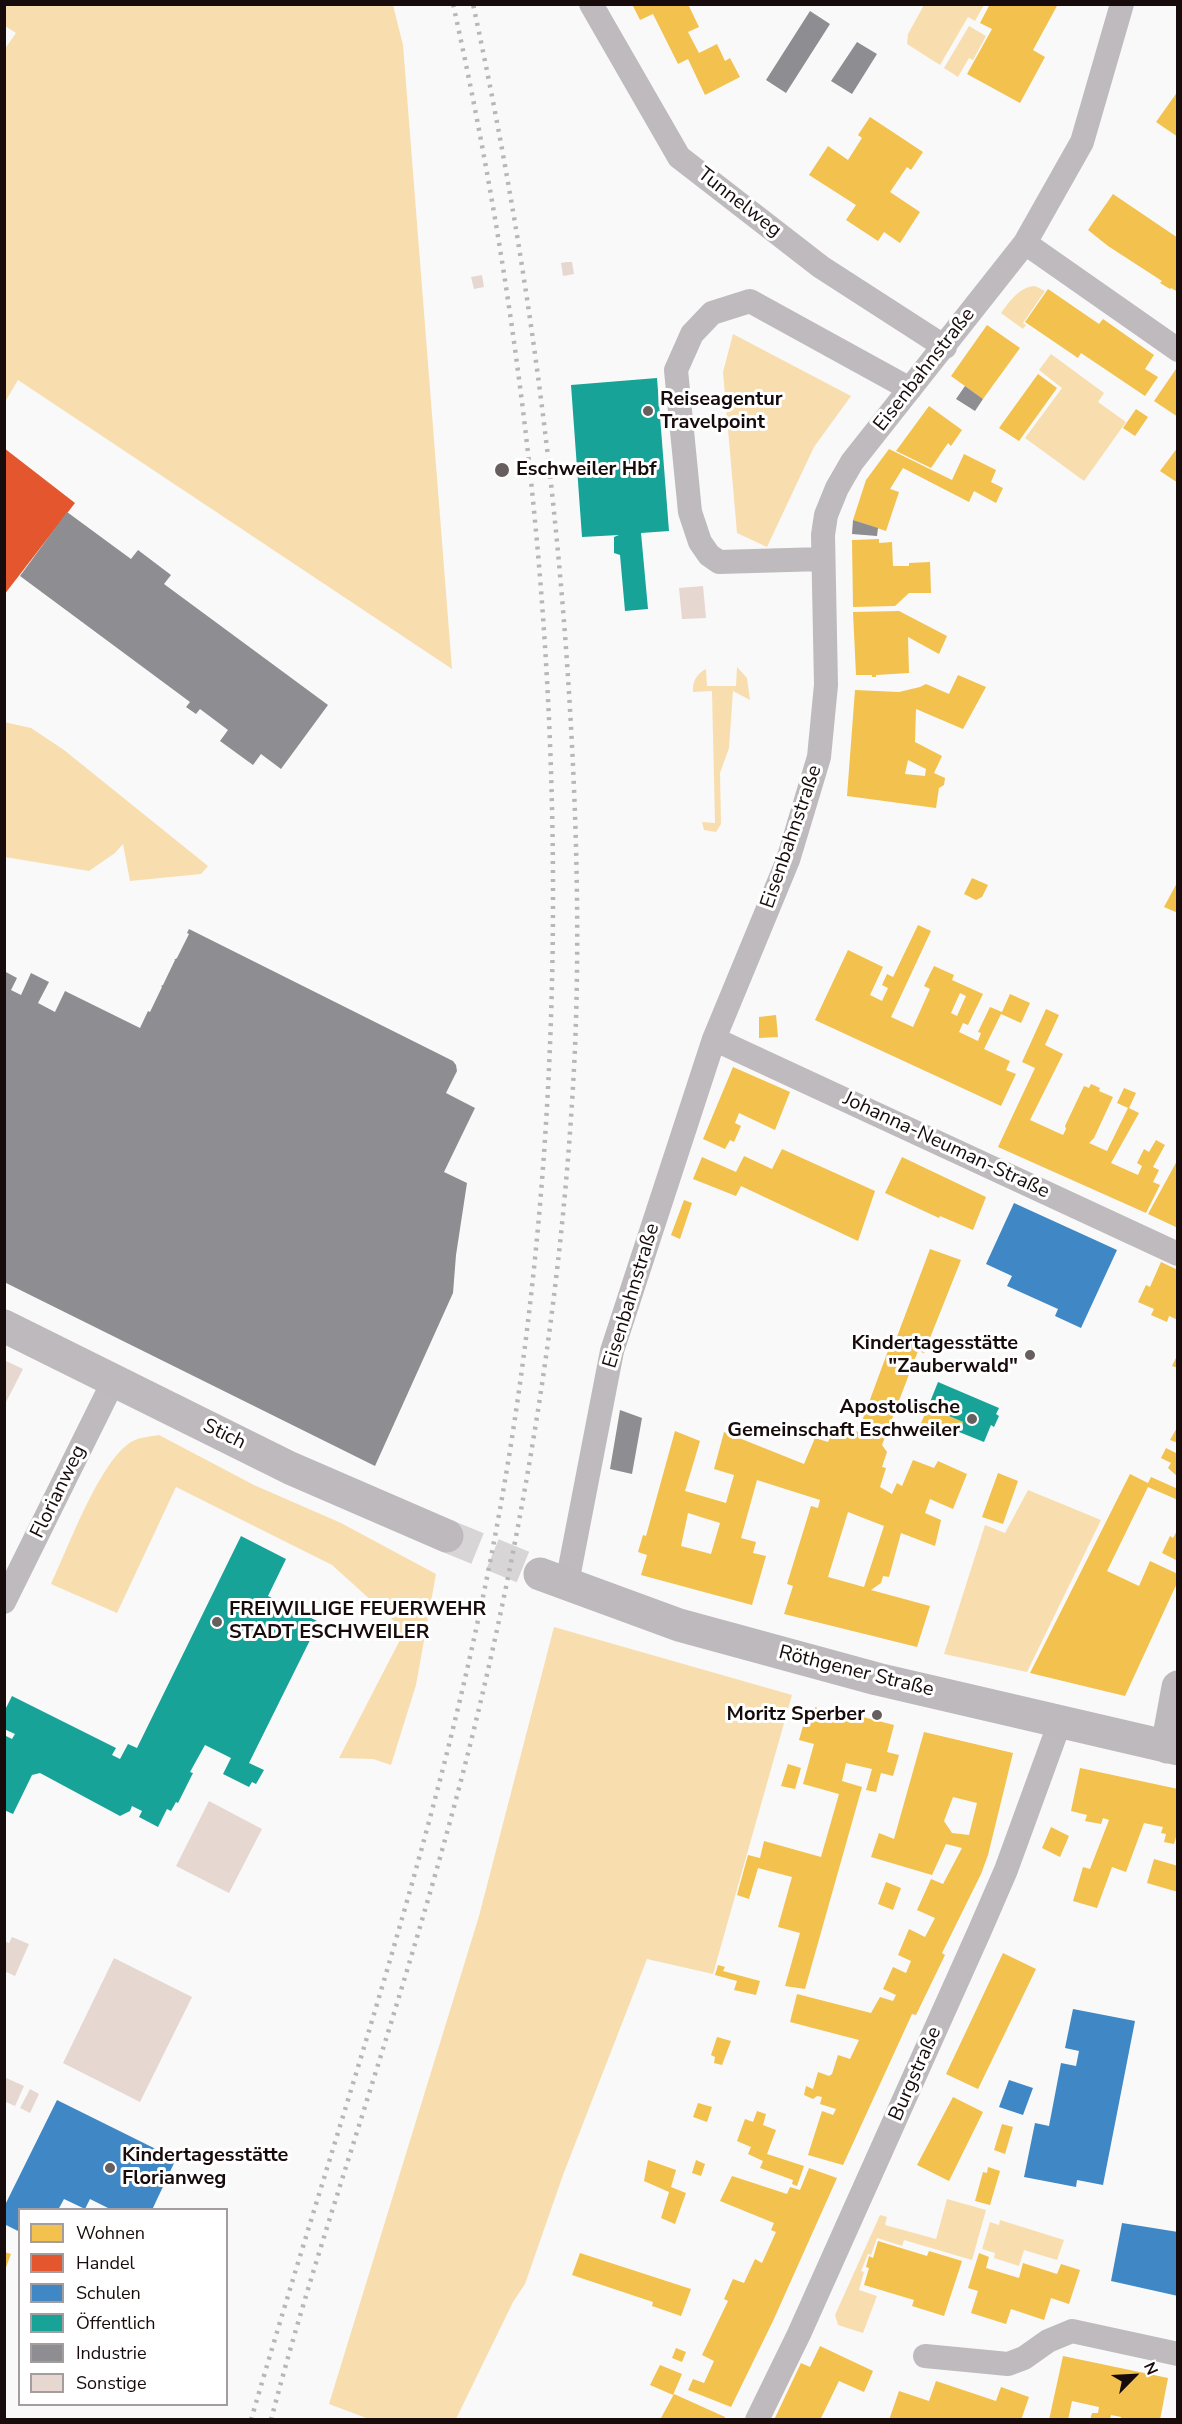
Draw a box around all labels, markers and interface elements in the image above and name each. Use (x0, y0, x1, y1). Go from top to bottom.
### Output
street label: Tunnelweg (692, 163, 786, 243)
street label: Eisenbahnstraße (869, 304, 981, 436)
place label: Reiseagentur Travelpoint (660, 388, 783, 435)
marker: Reiseagentur Travelpoint (641, 404, 655, 418)
place label: Eschweiler Hbf (516, 458, 656, 482)
marker: Eschweiler Hbf (493, 461, 511, 479)
street label: Eisenbahnstraße (756, 762, 828, 912)
street label: Johanna-Neuman-Straße (839, 1088, 1053, 1204)
street label: Eisenbahnstraße (599, 1221, 665, 1371)
place label: Kindertagesstätte "Zauberwald" (852, 1332, 1018, 1379)
marker: Kindertagesstätte "Zauberwald" (1023, 1348, 1037, 1362)
place label: Apostolische Gemeinschaft Eschweiler (727, 1396, 960, 1443)
marker: Apostolische Gemeinschaft Eschweiler (965, 1412, 979, 1426)
street label: Stich (199, 1414, 249, 1456)
street label: Florianweg (26, 1442, 92, 1542)
place label: FREIWILLIGE FEUERWEHR STADT ESCHWEILER (229, 1598, 486, 1645)
marker: FREIWILLIGE FEUERWEHR STADT ESCHWEILER (210, 1615, 224, 1629)
street label: Röthgener Straße (776, 1641, 936, 1703)
place label: Moritz Sperber (727, 1703, 865, 1727)
marker: Moritz Sperber (870, 1708, 884, 1722)
street label: Burgstraße (885, 2023, 947, 2125)
place label: Kindertagesstätte Florianweg (122, 2144, 288, 2191)
marker: Kindertagesstätte Florianweg (103, 2161, 117, 2175)
legend (18, 2208, 228, 2406)
text: Wohnen (76, 2221, 145, 2245)
text: Handel (76, 2251, 135, 2275)
text: Schulen (76, 2281, 141, 2305)
text: Öffentlich (76, 2311, 155, 2335)
text: Industrie (76, 2341, 147, 2365)
north arrow (1104, 2346, 1164, 2406)
text: N (1138, 2359, 1163, 2379)
text: Sonstige (76, 2371, 146, 2395)

